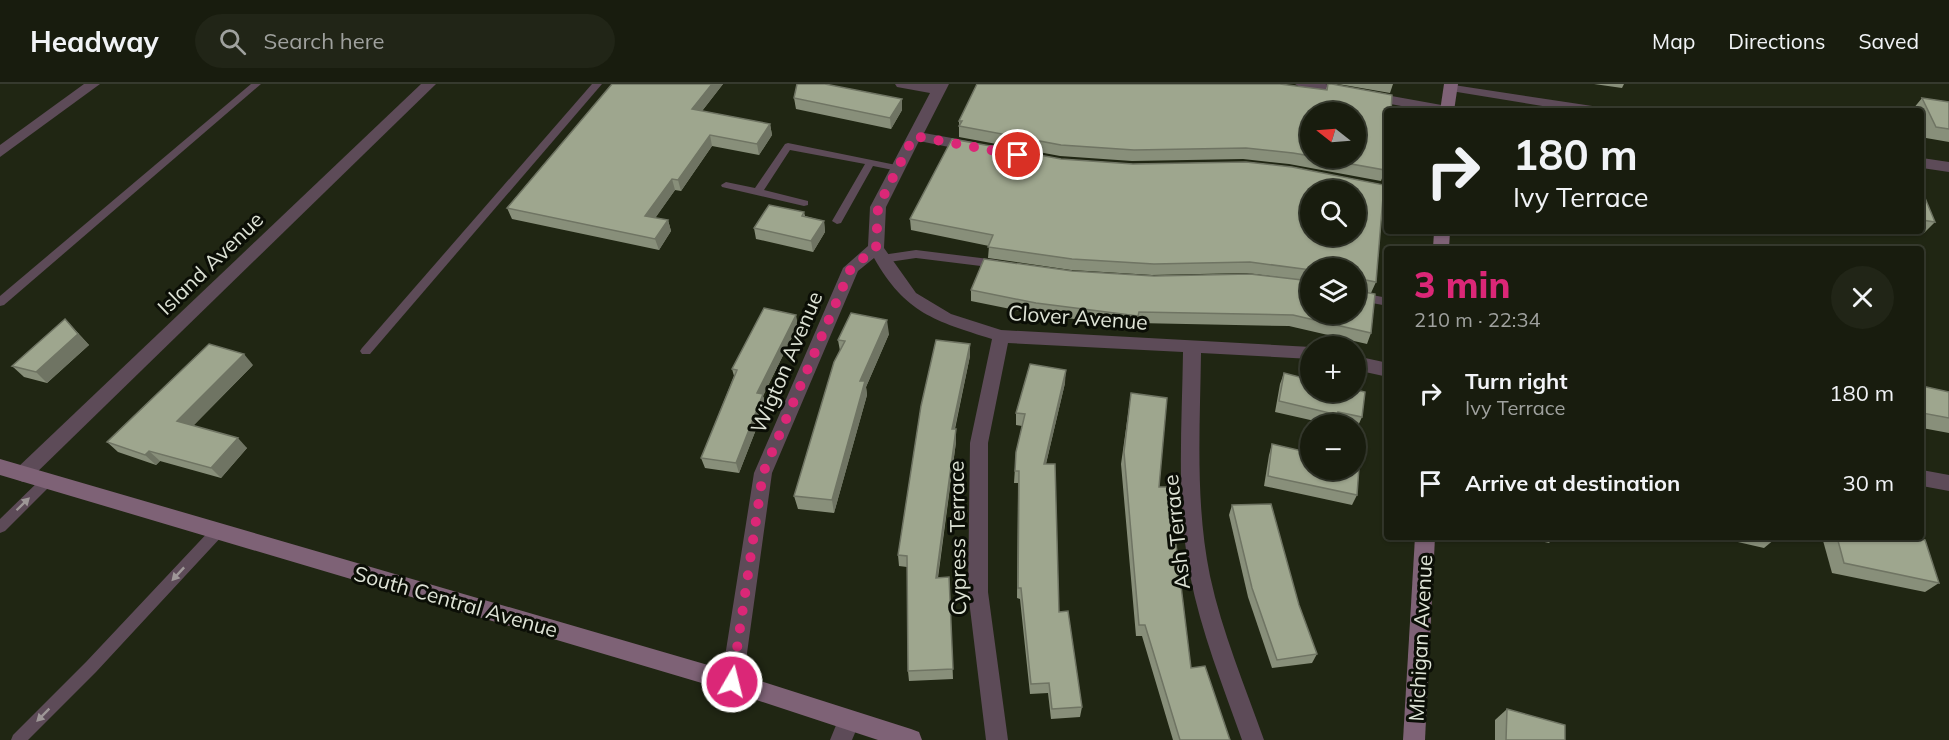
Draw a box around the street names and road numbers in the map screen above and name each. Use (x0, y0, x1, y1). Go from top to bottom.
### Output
street label: Island Avenue (152, 206, 268, 320)
street label: Wigton Avenue (744, 287, 828, 437)
street label: Clover Avenue (1007, 299, 1149, 335)
street label: Cypress Terrace (943, 460, 971, 616)
street label: Ash Terrace (1157, 473, 1195, 591)
street label: Michigan Avenue (1403, 554, 1437, 722)
street label: South Central Avenue (351, 559, 561, 643)

